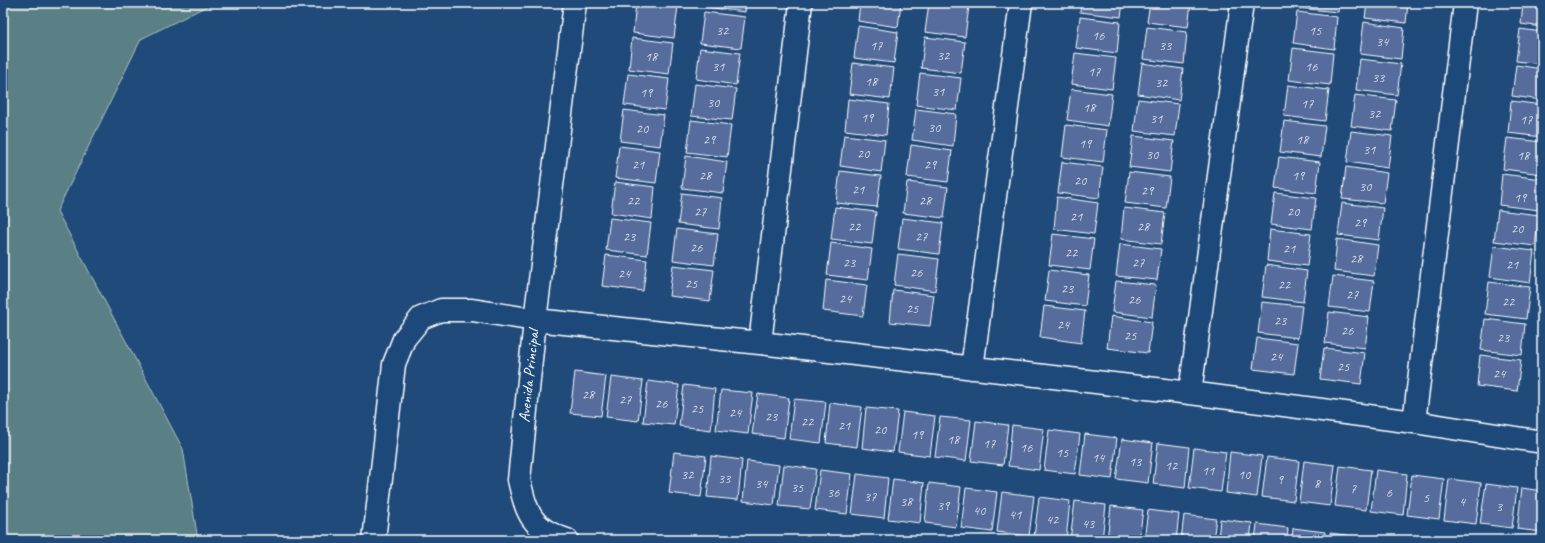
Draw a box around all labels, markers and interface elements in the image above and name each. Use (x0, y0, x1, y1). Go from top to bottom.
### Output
house number: 32 (716, 22, 730, 39)
house number: 15 (1309, 22, 1322, 39)
house number: 16 (1092, 27, 1105, 44)
house number: 34 (1376, 33, 1390, 50)
house number: 17 (870, 37, 883, 54)
house number: 33 (1159, 37, 1173, 54)
house number: 32 (937, 47, 951, 64)
house number: 18 (645, 48, 659, 65)
house number: 31 (712, 58, 725, 75)
house number: 16 (1305, 58, 1318, 75)
house number: 17 (1088, 63, 1101, 80)
house number: 33 (1372, 69, 1386, 86)
house number: 18 (865, 73, 879, 90)
house number: 32 (1155, 74, 1169, 91)
house number: 31 (932, 83, 945, 100)
house number: 19 (640, 84, 654, 101)
house number: 30 (707, 94, 721, 111)
house number: 17 (1301, 95, 1314, 112)
house number: 18 (1083, 99, 1097, 116)
house number: 32 (1368, 105, 1382, 122)
house number: 19 (861, 109, 875, 126)
house number: 31 (1150, 110, 1163, 127)
house number: 17 (1520, 111, 1533, 128)
house number: 30 (928, 119, 942, 136)
house number: 20 (636, 120, 650, 137)
house number: 29 (703, 131, 717, 148)
house number: 18 (1296, 131, 1310, 148)
house number: 19 (1079, 135, 1093, 152)
house number: 31 (1363, 141, 1376, 158)
house number: 20 (857, 145, 871, 162)
house number: 30 (1146, 146, 1160, 163)
house number: 18 (1517, 147, 1531, 164)
house number: 21 (632, 156, 645, 173)
house number: 29 (924, 156, 938, 173)
house number: 28 (699, 167, 713, 184)
house number: 19 (1292, 167, 1306, 184)
house number: 20 (1074, 172, 1088, 189)
house number: 30 (1359, 178, 1373, 195)
house number: 21 (852, 181, 865, 198)
house number: 29 (1141, 182, 1155, 199)
house number: 19 (1514, 189, 1528, 206)
house number: 22 (627, 192, 641, 209)
house number: 28 (919, 192, 933, 209)
house number: 27 (694, 203, 707, 220)
house number: 20 (1287, 203, 1301, 220)
house number: 21 (1070, 208, 1083, 225)
house number: 29 (1354, 214, 1368, 231)
house number: 22 (848, 218, 862, 235)
house number: 28 (1137, 218, 1151, 235)
house number: 20 (1511, 220, 1525, 237)
house number: 23 (623, 228, 637, 245)
house number: 27 (915, 228, 928, 245)
house number: 26 (690, 239, 703, 256)
house number: 21 (1283, 240, 1296, 257)
house number: 22 (1065, 244, 1079, 261)
house number: 28 (1350, 250, 1364, 267)
house number: 23 (843, 254, 857, 271)
house number: 27 (1132, 254, 1145, 271)
house number: 21 (1506, 256, 1519, 273)
house number: 26 (910, 264, 923, 281)
house number: 24 (618, 265, 632, 282)
house number: 25 (685, 275, 698, 292)
house number: 22 (1278, 276, 1292, 293)
house number: 23 (1061, 280, 1075, 297)
house number: 27 (1346, 286, 1359, 303)
house number: 24 (839, 290, 853, 307)
house number: 26 (1128, 291, 1141, 308)
house number: 22 (1502, 293, 1516, 310)
house number: 25 (906, 300, 919, 317)
house number: 23 (1274, 312, 1288, 329)
house number: 24 (1057, 316, 1071, 333)
house number: 26 (1341, 322, 1354, 339)
street label: Avenida Principal (514, 325, 544, 423)
house number: 25 (1124, 327, 1137, 344)
house number: 23 (1497, 329, 1511, 346)
house number: 24 (1270, 348, 1284, 365)
house number: 25 (1337, 358, 1350, 375)
house number: 24 (1493, 365, 1507, 382)
house number: 28 (582, 386, 596, 403)
house number: 27 (619, 391, 632, 408)
house number: 26 (655, 395, 668, 412)
house number: 25 (691, 400, 704, 417)
house number: 24 (729, 404, 743, 421)
house number: 23 (765, 408, 779, 425)
house number: 22 (801, 413, 815, 430)
house number: 21 (838, 417, 851, 434)
house number: 20 (874, 421, 888, 438)
house number: 19 (911, 426, 925, 443)
house number: 18 (947, 431, 961, 448)
house number: 17 (983, 435, 996, 452)
house number: 16 (1020, 439, 1033, 456)
house number: 15 (1056, 444, 1069, 461)
house number: 14 (1092, 449, 1106, 466)
house number: 13 (1129, 453, 1143, 470)
house number: 12 (1165, 457, 1179, 474)
house number: 11 (1202, 462, 1215, 479)
house number: 32 (681, 466, 695, 483)
house number: 10 (1238, 466, 1252, 483)
house number: 33 (718, 470, 732, 487)
house number: 9 (1277, 471, 1285, 488)
house number: 34 (755, 475, 769, 492)
house number: 8 (1314, 475, 1322, 492)
house number: 35 (791, 479, 804, 496)
house number: 7 (1350, 480, 1357, 497)
house number: 36 (827, 484, 840, 501)
house number: 6 (1386, 484, 1393, 501)
house number: 37 (864, 488, 877, 505)
house number: 5 (1423, 489, 1430, 506)
house number: 38 (900, 493, 914, 510)
house number: 4 (1459, 493, 1467, 510)
house number: 39 (937, 497, 951, 514)
house number: 3 (1496, 498, 1504, 515)
house number: 40 (973, 502, 987, 519)
house number: 41 (1009, 506, 1022, 523)
house number: 42 (1046, 511, 1060, 528)
house number: 43 (1082, 515, 1096, 532)

